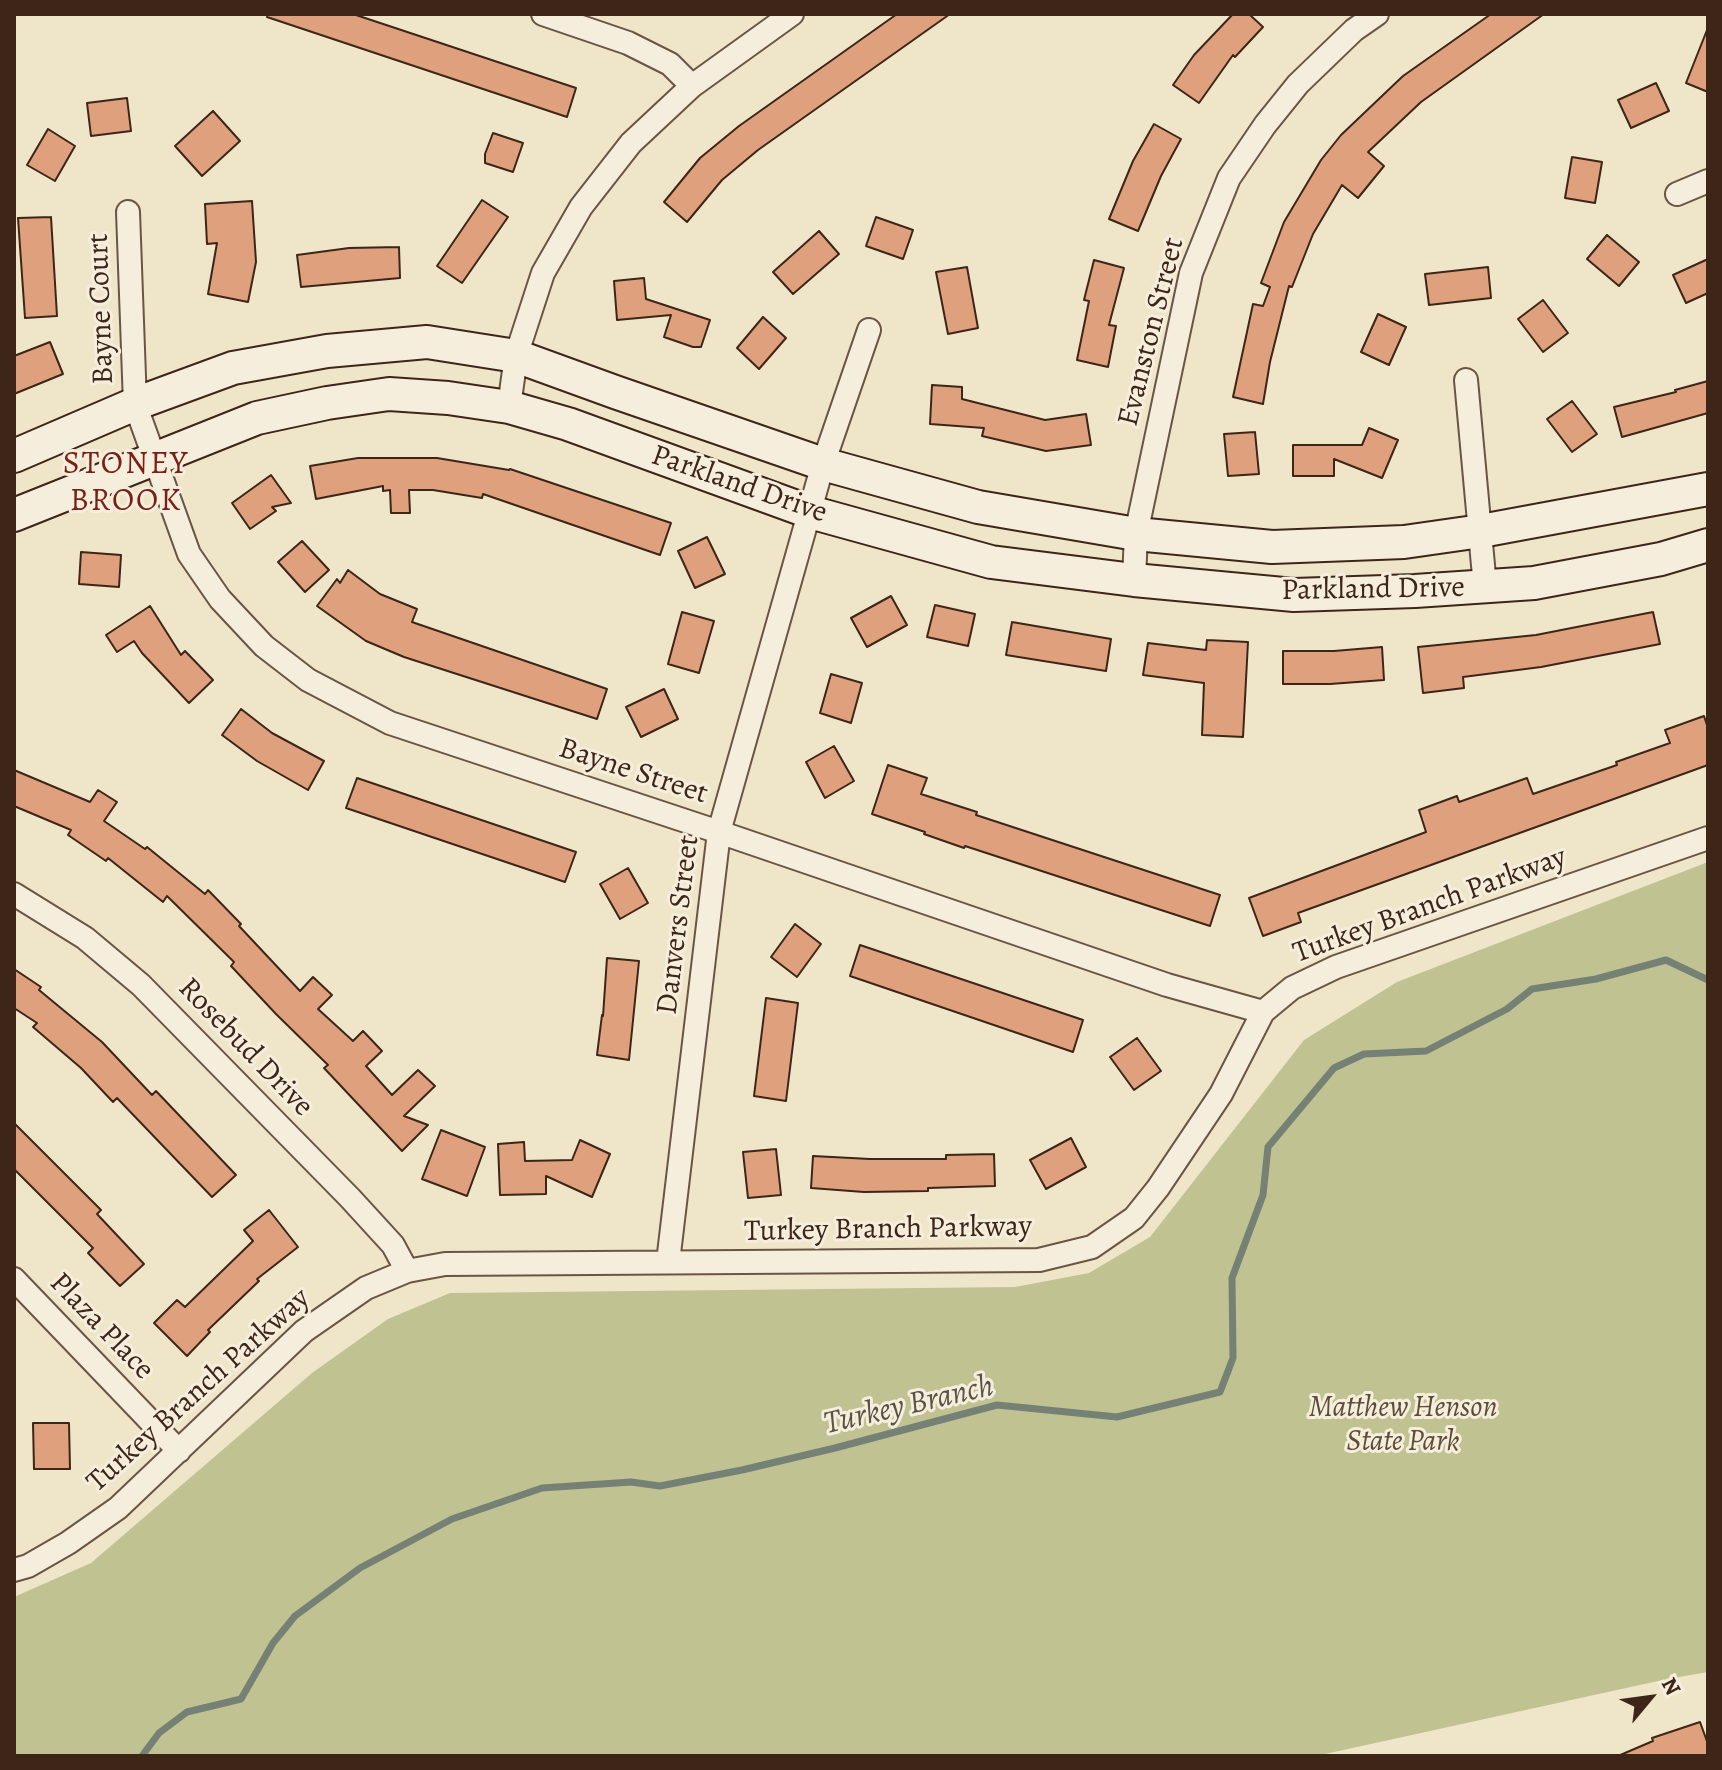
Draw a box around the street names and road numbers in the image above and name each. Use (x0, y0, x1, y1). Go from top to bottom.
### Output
street label: Bayne Court (81, 233, 123, 385)
street label: Evanston Street (1111, 234, 1193, 430)
street label: Parkland Drive (646, 438, 832, 532)
street label: Parkland Drive (1281, 570, 1465, 610)
street label: Bayne Street (554, 731, 712, 813)
street label: Danvers Street (650, 833, 708, 1017)
street label: Turkey Branch Parkway (1289, 840, 1571, 972)
street label: Rosebud Drive (170, 971, 320, 1125)
street label: Turkey Branch Parkway (744, 1209, 1032, 1251)
street label: Plaza Place (41, 1266, 161, 1388)
street label: Turkey Branch Parkway (80, 1281, 318, 1501)

